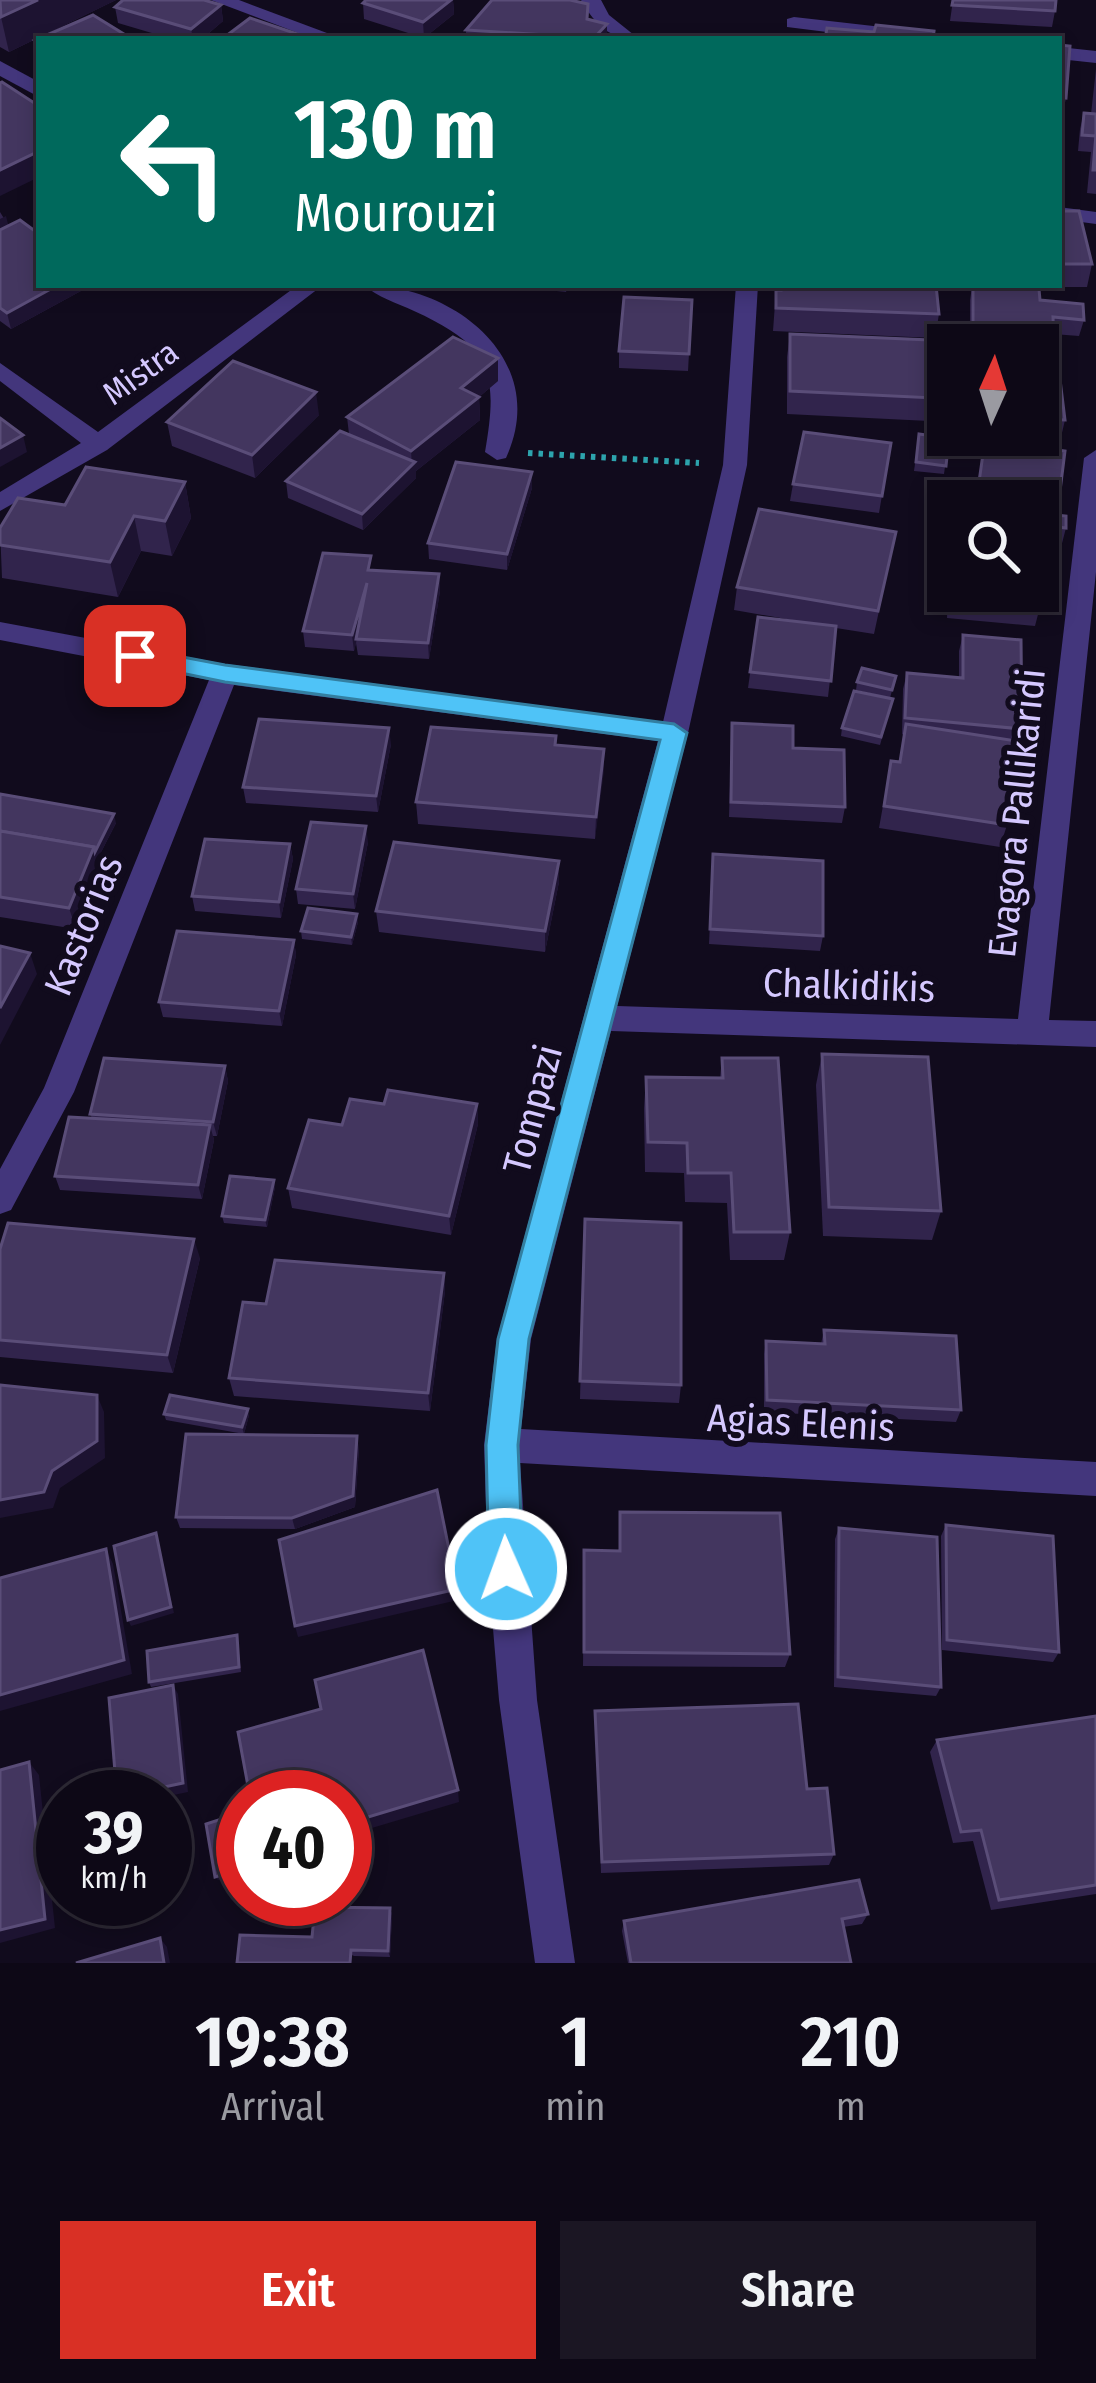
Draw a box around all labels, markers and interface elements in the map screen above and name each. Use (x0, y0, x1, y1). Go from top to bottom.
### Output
text: 130 m (294, 79, 497, 180)
icon: left (96, 84, 252, 240)
text: Mourouzi (294, 181, 498, 245)
north arrow (927, 324, 1059, 456)
map controls (927, 324, 1059, 612)
street label: Mistra (95, 332, 186, 413)
button: search (927, 480, 1059, 612)
pin (84, 605, 186, 707)
icon: arrive (102, 623, 168, 689)
street label: Evagora Pallikaridi (979, 666, 1055, 960)
street label: Kastorias (35, 848, 133, 1002)
street label: Chalkidikis (762, 960, 936, 1012)
street label: Tompazi (494, 1040, 572, 1179)
street label: Agias Elenis (706, 1395, 896, 1451)
position arrow (443, 1506, 569, 1632)
speed limit sign: 40 (216, 1770, 372, 1926)
text: 39 (85, 1797, 143, 1869)
text: km/h (81, 1860, 147, 1896)
text: 19:38 (195, 1999, 350, 2085)
text: 1 (560, 1999, 590, 2085)
text: 210 (801, 1999, 901, 2085)
text: Arrival (221, 2084, 324, 2130)
text: min (545, 2084, 606, 2130)
text: m (836, 2084, 866, 2130)
button: Exit (60, 2221, 536, 2359)
button: Share (560, 2221, 1036, 2359)

